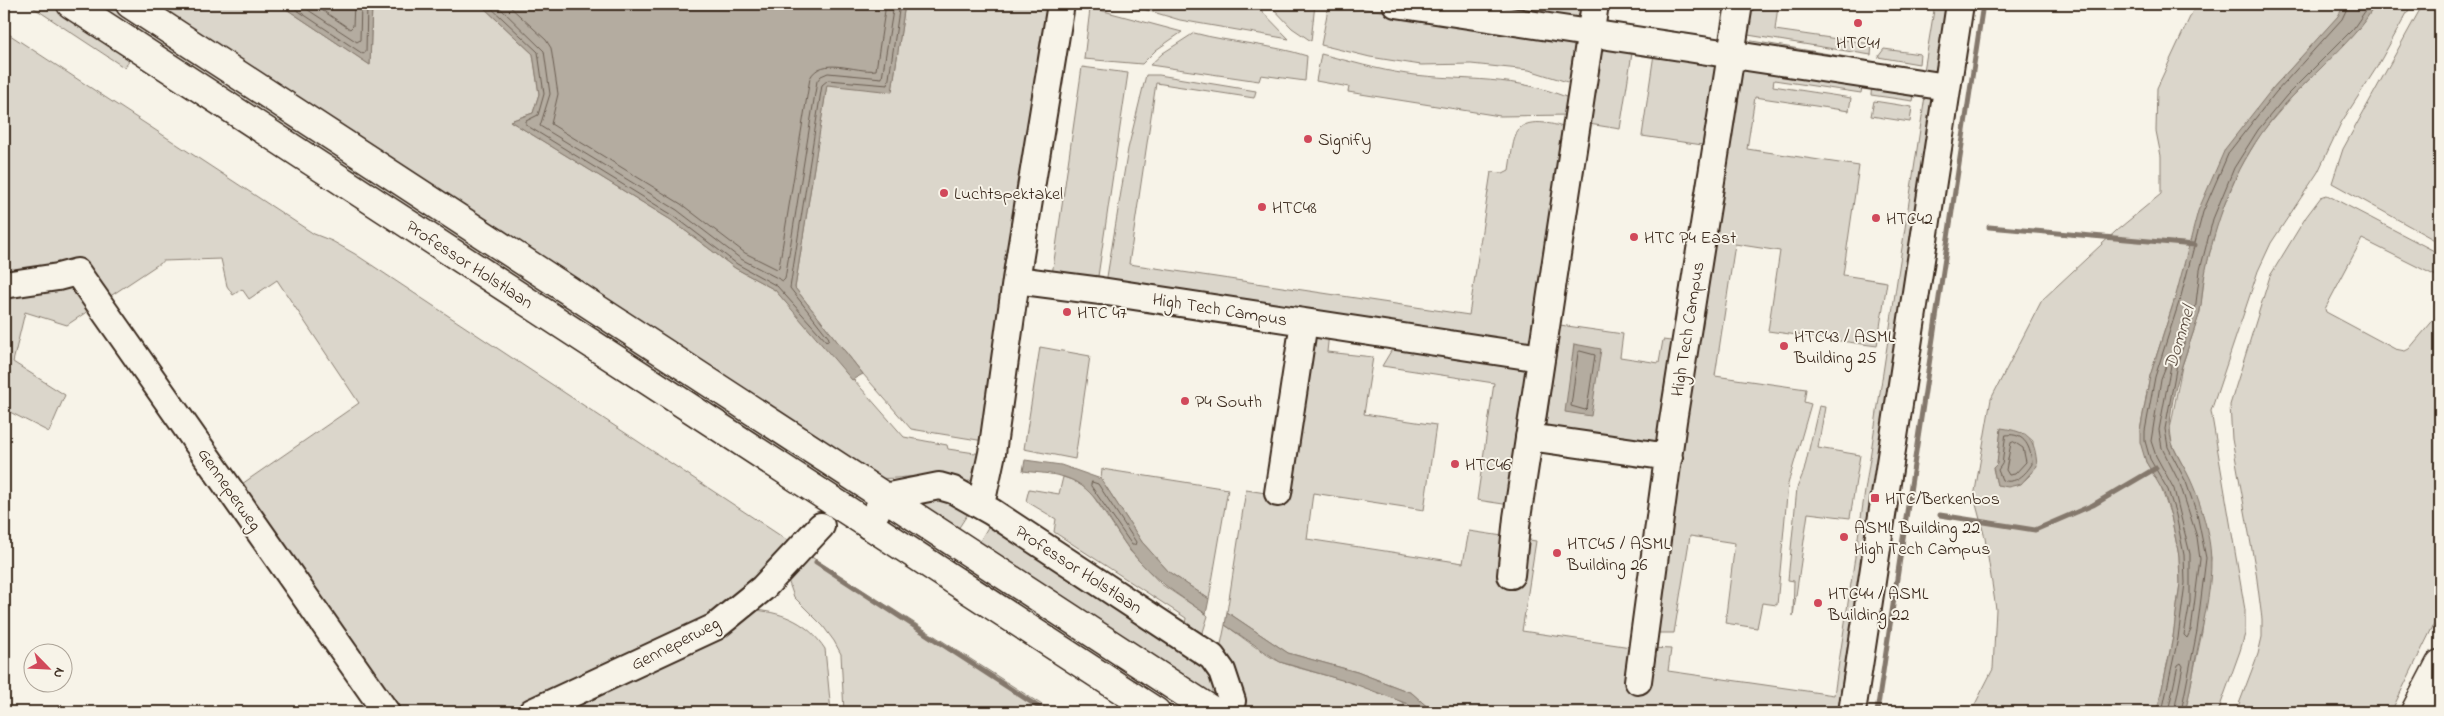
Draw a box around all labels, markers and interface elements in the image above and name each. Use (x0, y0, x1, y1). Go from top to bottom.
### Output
marker: HTC41 (1852, 17, 1864, 29)
place label: HTC41 (1836, 31, 1880, 57)
place label: Signify (1318, 128, 1371, 155)
marker: Signify (1302, 133, 1314, 145)
place label: Luchtspektakel (954, 182, 1063, 208)
marker: Luchtspektakel (938, 187, 950, 199)
place label: HTC48 (1272, 196, 1317, 222)
marker: HTC48 (1256, 201, 1268, 213)
place label: HTC42 (1886, 207, 1933, 233)
marker: HTC42 (1870, 212, 1882, 224)
street label: Professor Holstlaan (400, 215, 538, 317)
place label: HTC P4 East (1644, 226, 1736, 252)
marker: HTC P4 East (1628, 231, 1640, 243)
street label: High Tech Campus (1665, 260, 1713, 399)
street label: High Tech Campus (1150, 287, 1289, 335)
water label: Dommel (2158, 300, 2204, 373)
place label: HTC 47 (1077, 301, 1128, 327)
marker: HTC 47 (1061, 306, 1073, 318)
place label: HTC43 / ASML Building 25 (1793, 325, 1895, 373)
marker: HTC43 / ASML Building 25 (1778, 340, 1790, 352)
place label: P4 South (1195, 390, 1262, 416)
marker: P4 South (1179, 395, 1191, 407)
street label: Genneperweg (189, 443, 267, 538)
place label: HTC46 (1465, 453, 1511, 479)
marker: HTC46 (1449, 458, 1461, 470)
place label: HTC/Berkenbos (1885, 487, 2000, 513)
marker: HTC/Berkenbos (1869, 492, 1881, 504)
place label: ASML Building 22 High Tech Campus (1854, 516, 1990, 564)
street label: Professor Holstlaan (1009, 520, 1147, 622)
marker: ASML Building 22 High Tech Campus (1838, 531, 1850, 543)
place label: HTC45 / ASML Building 26 (1566, 532, 1671, 580)
marker: HTC45 / ASML Building 26 (1551, 547, 1563, 559)
place label: HTC44 / ASML Building 22 (1827, 582, 1929, 630)
marker: HTC44 / ASML Building 22 (1812, 597, 1824, 609)
street label: Genneperweg (627, 611, 725, 679)
north arrow (22, 644, 72, 694)
text: N (47, 664, 70, 681)

